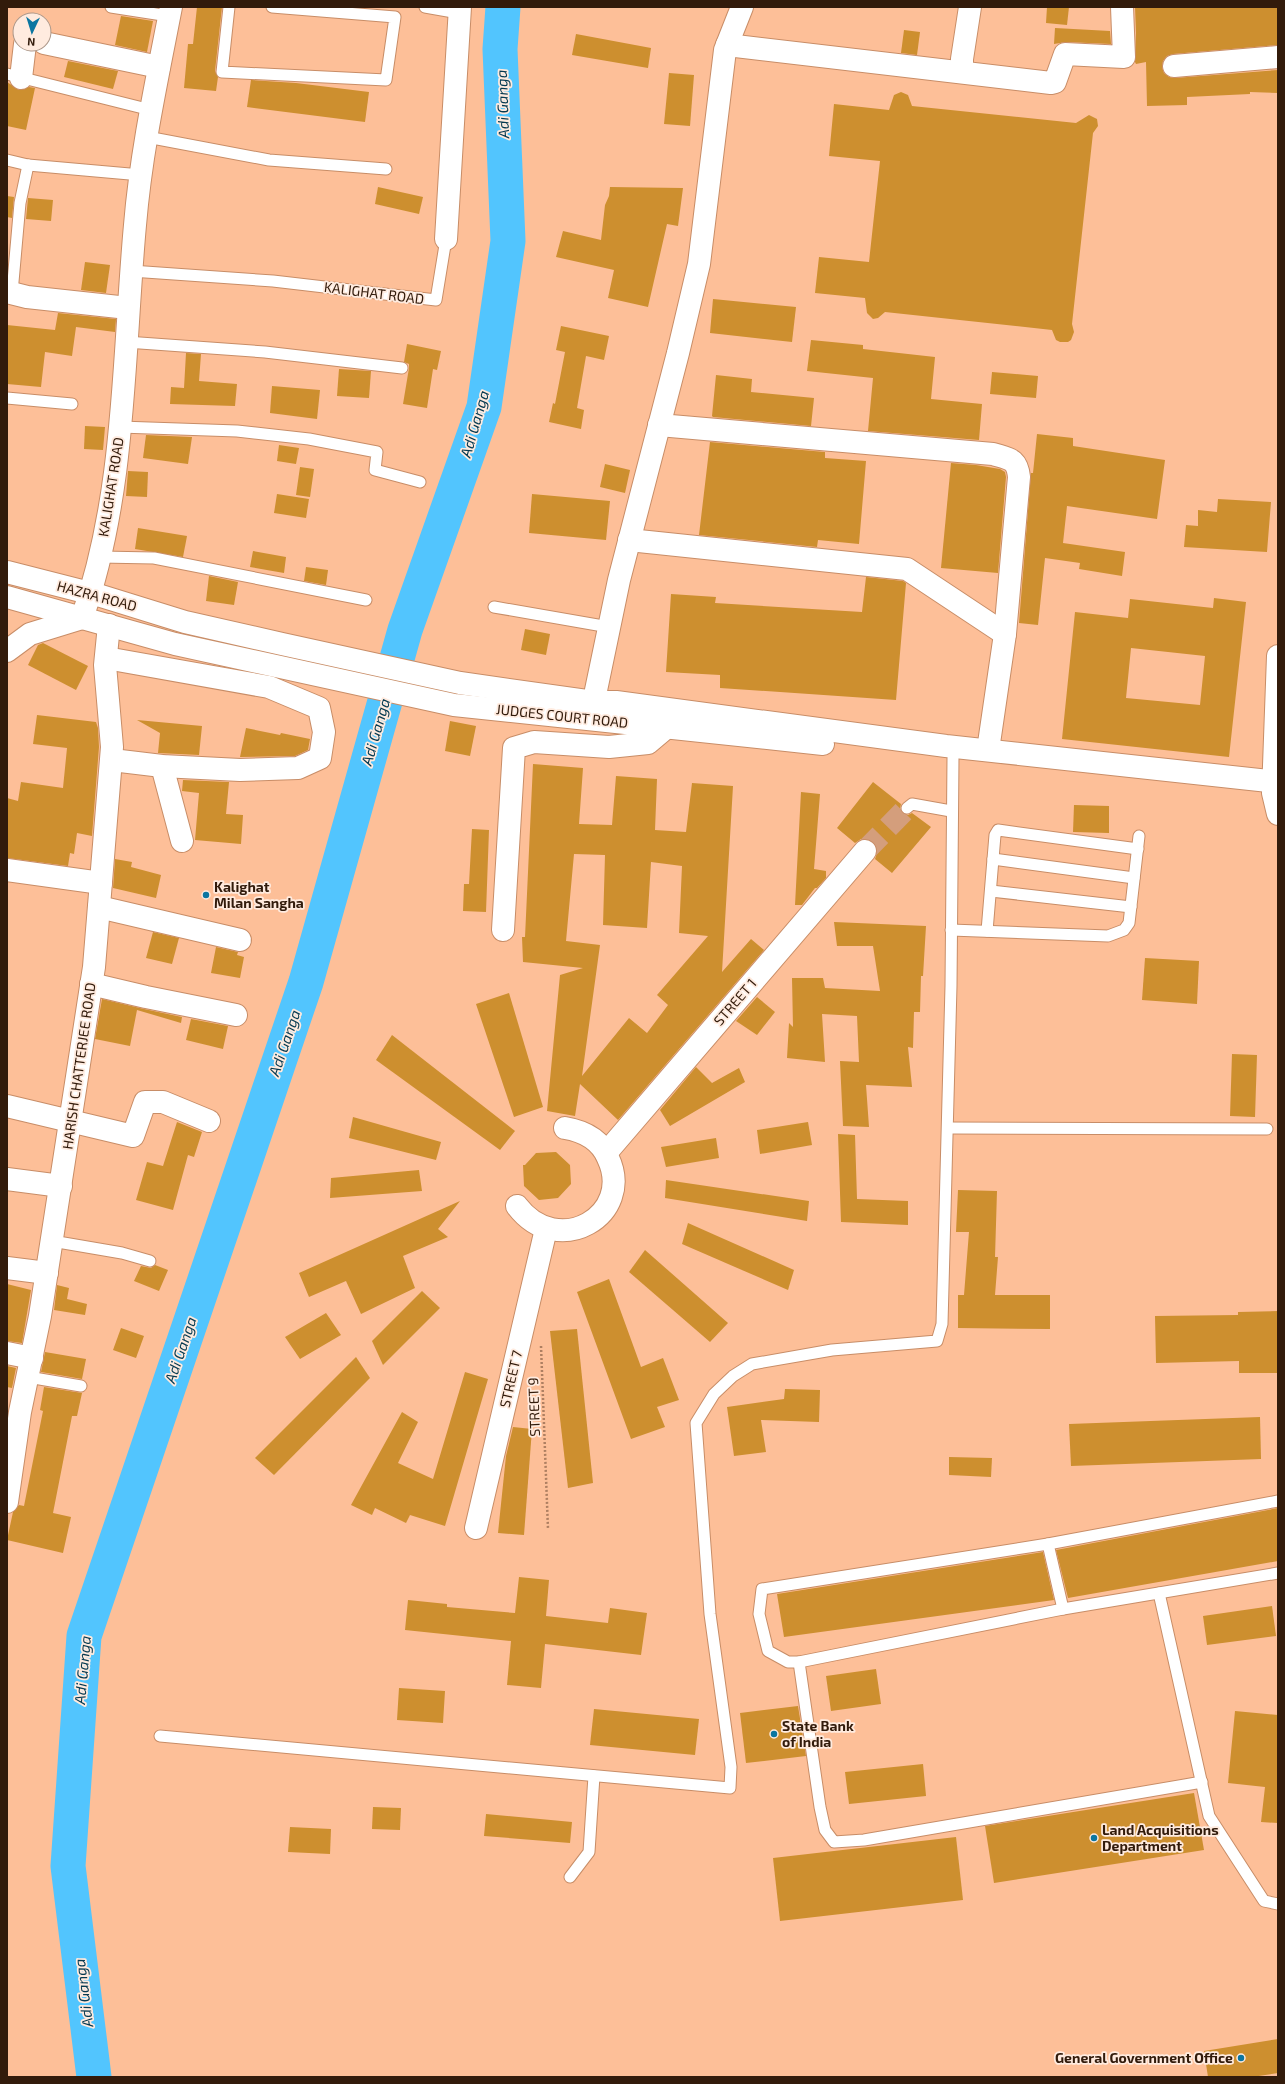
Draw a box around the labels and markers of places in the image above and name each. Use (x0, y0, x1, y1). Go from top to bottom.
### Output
place label: Kalighat Milan Sangha (214, 878, 304, 911)
marker: Kalighat Milan Sangha (201, 890, 211, 900)
place label: State Bank of India (782, 1717, 854, 1750)
marker: State Bank of India (769, 1729, 779, 1739)
place label: Land Acquisitions Department (1102, 1821, 1219, 1854)
marker: Land Acquisitions Department (1089, 1833, 1099, 1843)
place label: General Government Office (1055, 2049, 1233, 2066)
marker: General Government Office (1236, 2053, 1246, 2063)

